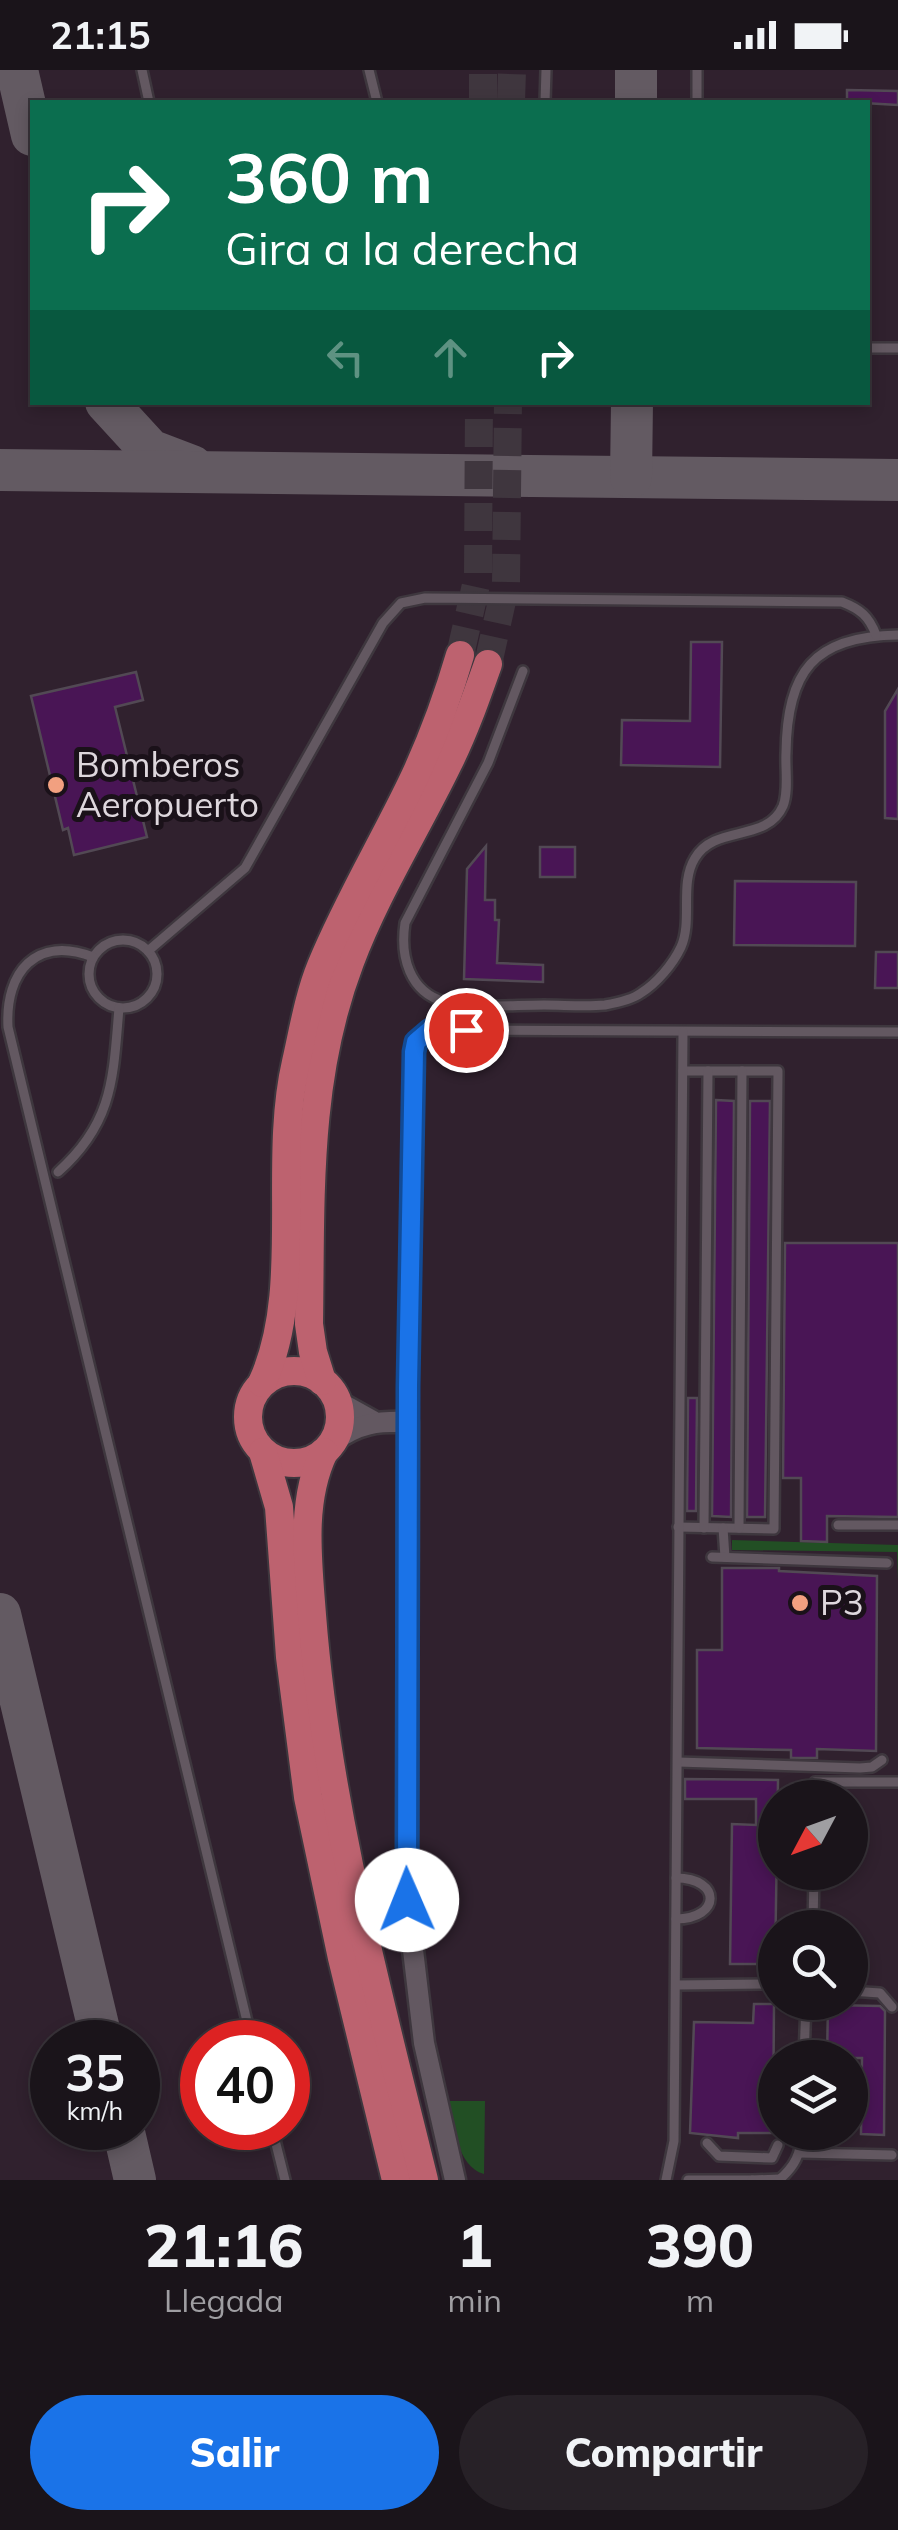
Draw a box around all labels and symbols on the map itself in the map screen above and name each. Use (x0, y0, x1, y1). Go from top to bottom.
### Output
place label: Bomberos Aeropuerto (76, 742, 259, 826)
marker: Bomberos Aeropuerto (45, 774, 67, 796)
pin (424, 988, 509, 1073)
place label: P3 (820, 1580, 864, 1624)
marker: P3 (789, 1592, 811, 1614)
north arrow (758, 1780, 868, 1890)
position arrow (355, 1848, 459, 1952)
speed limit sign: 40 (180, 2020, 310, 2150)

